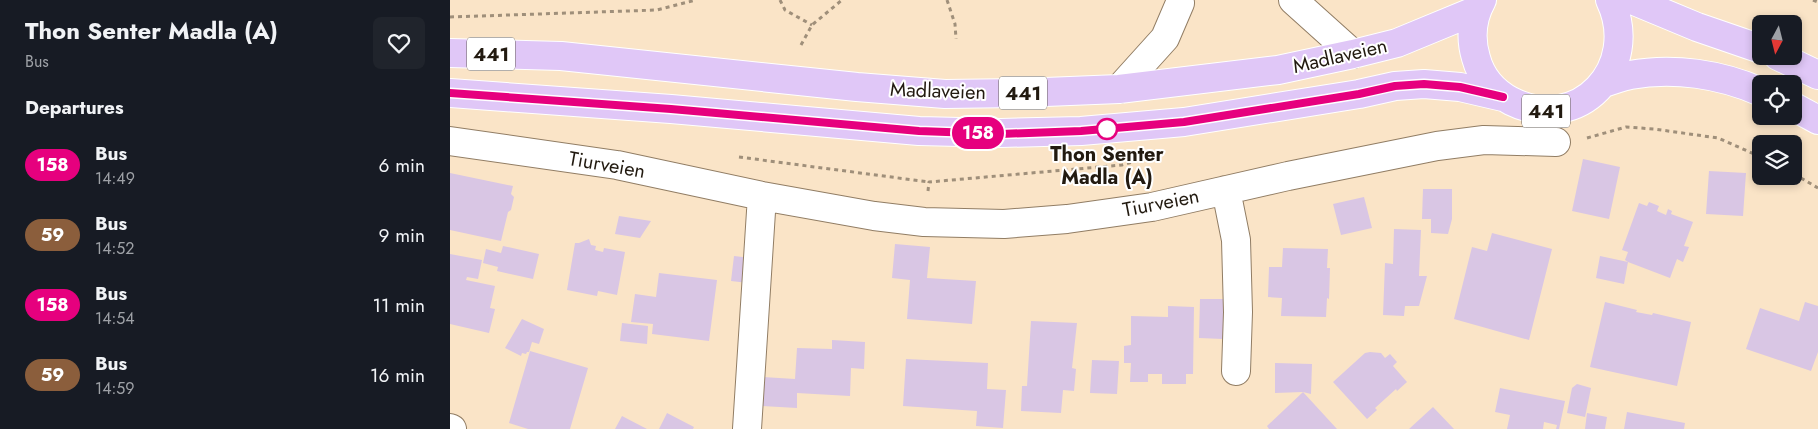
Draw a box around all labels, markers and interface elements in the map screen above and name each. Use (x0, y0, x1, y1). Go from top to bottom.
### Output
text: Thon Senter Madla (A) (25, 13, 278, 48)
north arrow (1752, 15, 1802, 65)
map controls (1752, 15, 1802, 185)
button: heart (373, 17, 425, 69)
street label: Madlaveien (1290, 31, 1390, 81)
road number: 441 (467, 38, 515, 70)
text: Bus (25, 50, 49, 73)
street label: Madlaveien (889, 75, 987, 107)
button: locate (1752, 75, 1802, 125)
road number: 441 (999, 76, 1047, 110)
text: Departures (25, 94, 124, 121)
road number: 441 (1522, 94, 1570, 128)
line badge: 158 (949, 117, 1007, 149)
marker: Thon Senter Madla (A) (1096, 118, 1118, 140)
text: 158 (962, 120, 994, 146)
button: layers (1752, 135, 1802, 185)
text: Bus (95, 140, 127, 167)
place label: Thon Senter Madla (A) (1050, 140, 1164, 192)
street label: Tiurveien (566, 144, 648, 186)
text: 158 (36, 152, 69, 178)
text: 6 min (379, 152, 425, 179)
text: 14:49 (95, 167, 135, 190)
street label: Tiurveien (1120, 181, 1202, 225)
text: Bus (95, 210, 127, 237)
text: 59 (41, 222, 64, 248)
text: 9 min (379, 222, 425, 249)
text: 14:52 (95, 237, 134, 260)
text: Bus (95, 280, 127, 307)
text: 158 (36, 292, 69, 318)
text: 11 min (372, 292, 425, 319)
text: 14:54 (95, 307, 135, 330)
text: Bus (95, 350, 127, 377)
text: 59 (41, 362, 64, 388)
text: 16 min (370, 362, 425, 389)
text: 14:59 (95, 377, 135, 400)

